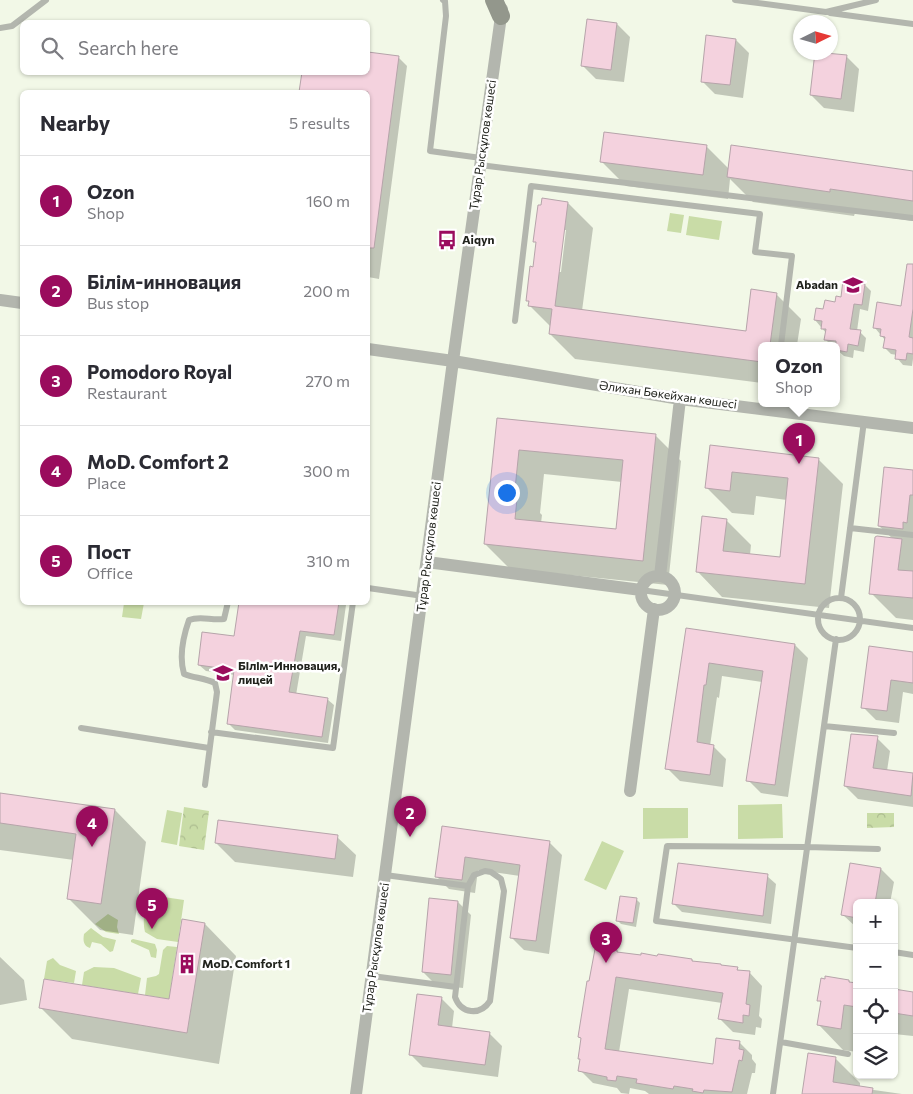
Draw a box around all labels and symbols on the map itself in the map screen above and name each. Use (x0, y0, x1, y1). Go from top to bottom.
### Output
north arrow (793, 15, 838, 60)
street label: Тұрар Рысқұлов көшесі (466, 79, 498, 211)
bus stop icon: Aiqyn (436, 229, 458, 251)
place label: Aiqyn (462, 232, 495, 246)
school or university icon: Abadan (842, 274, 864, 296)
place label: Abadan (796, 277, 838, 291)
street label: Әлихан Бөкейхан көшесі (598, 377, 738, 411)
pin: 1 (783, 423, 815, 464)
your location (494, 480, 520, 506)
street label: Тұрар Рысқұлов көшесі (413, 481, 443, 613)
place label: Білім-Инновация, лицей (238, 658, 340, 686)
school or university icon: Білім-Инновация, лицей (212, 662, 234, 684)
pin: 2 (394, 796, 426, 837)
pin: 4 (76, 806, 108, 847)
street label: Тұрар Рысқұлов көшесі (359, 882, 391, 1014)
pin: 5 (136, 888, 168, 929)
pin: 3 (590, 922, 622, 963)
building icon: МoD. Comfort 1 (176, 953, 198, 975)
place label: МoD. Comfort 1 (202, 956, 290, 970)

